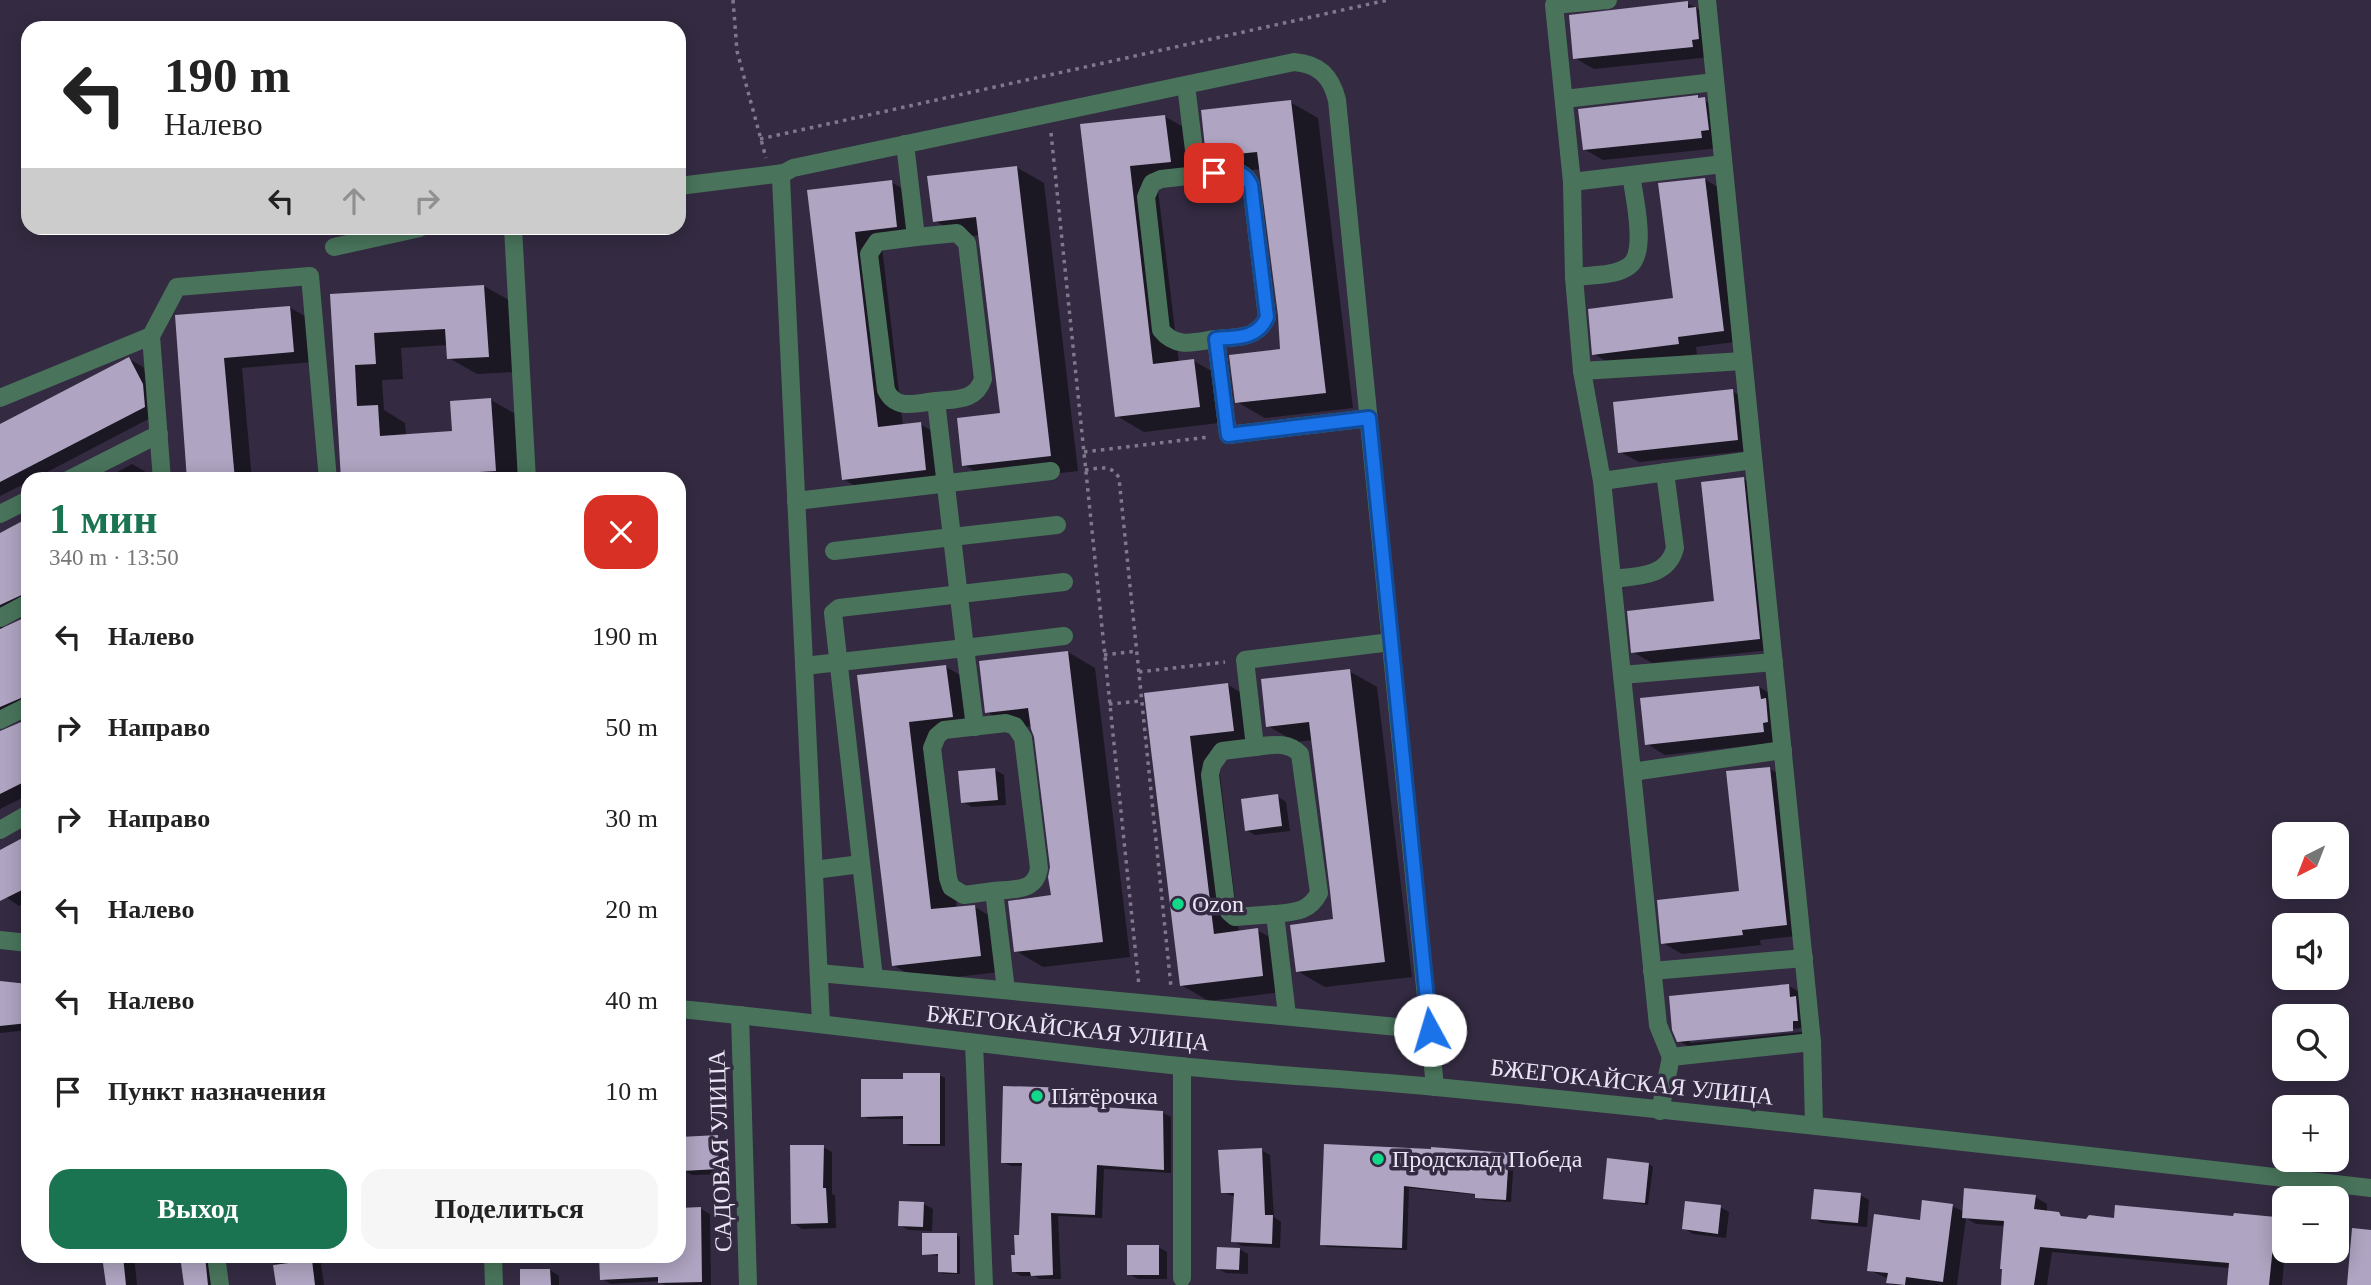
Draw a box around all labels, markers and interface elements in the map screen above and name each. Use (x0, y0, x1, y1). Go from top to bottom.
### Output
text: 190 m (164, 48, 291, 103)
icon: left (49, 49, 140, 140)
text: Налево (164, 106, 263, 142)
pin (1184, 143, 1244, 203)
icon: arrive (1195, 154, 1233, 192)
icon: left (262, 182, 300, 220)
icon: ahead (335, 182, 373, 220)
icon: right (408, 182, 446, 220)
button: close (584, 495, 658, 569)
text: 1 мин (49, 496, 158, 542)
text: 340 m · 13:50 (49, 545, 179, 570)
icon: left (49, 618, 87, 656)
text: Налево (108, 622, 194, 651)
text: 190 m (592, 622, 658, 651)
icon: right (49, 709, 87, 747)
text: Направо (108, 713, 210, 742)
text: 50 m (605, 713, 658, 742)
icon: right (49, 800, 87, 838)
text: Направо (108, 804, 210, 833)
text: 30 m (605, 804, 658, 833)
north arrow (2272, 822, 2348, 900)
map controls (2272, 822, 2349, 1263)
icon: left (49, 891, 87, 929)
place label: Ozon (1192, 891, 1244, 917)
text: Налево (108, 895, 194, 924)
text: 20 m (605, 895, 658, 924)
marker: Ozon (1170, 896, 1186, 912)
button: sound (2272, 913, 2349, 990)
icon: left (49, 982, 87, 1020)
text: Налево (108, 986, 194, 1015)
text: 40 m (605, 986, 658, 1015)
position arrow (1393, 993, 1467, 1067)
street label: БЖЕГОКАЙСКАЯ УЛИЦА (925, 1000, 1212, 1056)
button: search (2272, 1004, 2349, 1081)
street label: САДОВАЯ УЛИЦА (703, 1049, 737, 1253)
street label: БЖЕГОКАЙСКАЯ УЛИЦА (1489, 1054, 1776, 1110)
icon: arrive (49, 1073, 87, 1111)
text: Пункт назначения (108, 1077, 326, 1106)
text: 10 m (605, 1077, 658, 1106)
place label: Пятёрочка (1051, 1083, 1158, 1109)
marker: Пятёрочка (1029, 1088, 1045, 1104)
button: + (2272, 1095, 2349, 1172)
place label: Продсклад Победа (1392, 1146, 1583, 1172)
marker: Продсклад Победа (1370, 1151, 1386, 1167)
button: Выход (49, 1169, 347, 1249)
button: Поделиться (361, 1169, 658, 1249)
button: − (2272, 1186, 2349, 1263)

